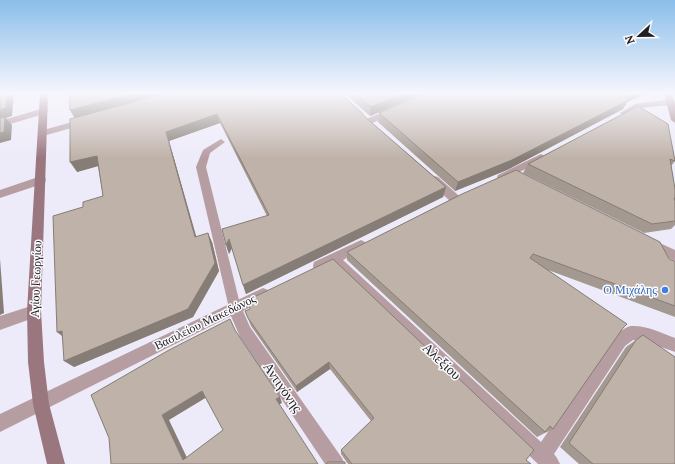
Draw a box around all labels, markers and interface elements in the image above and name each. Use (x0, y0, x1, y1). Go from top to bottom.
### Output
north arrow (619, 16, 659, 56)
text: N (621, 33, 638, 46)
street label: Αγίου Γεωργίου (27, 240, 44, 318)
place label: Ο Μιχάλης (603, 282, 657, 297)
marker: Ο Μιχάλης (660, 285, 670, 295)
street label: Βασιλείου Μακεδώνος (152, 290, 258, 353)
street label: Αλεξίου (419, 338, 465, 384)
street label: Αντιγόνης (259, 358, 307, 416)

